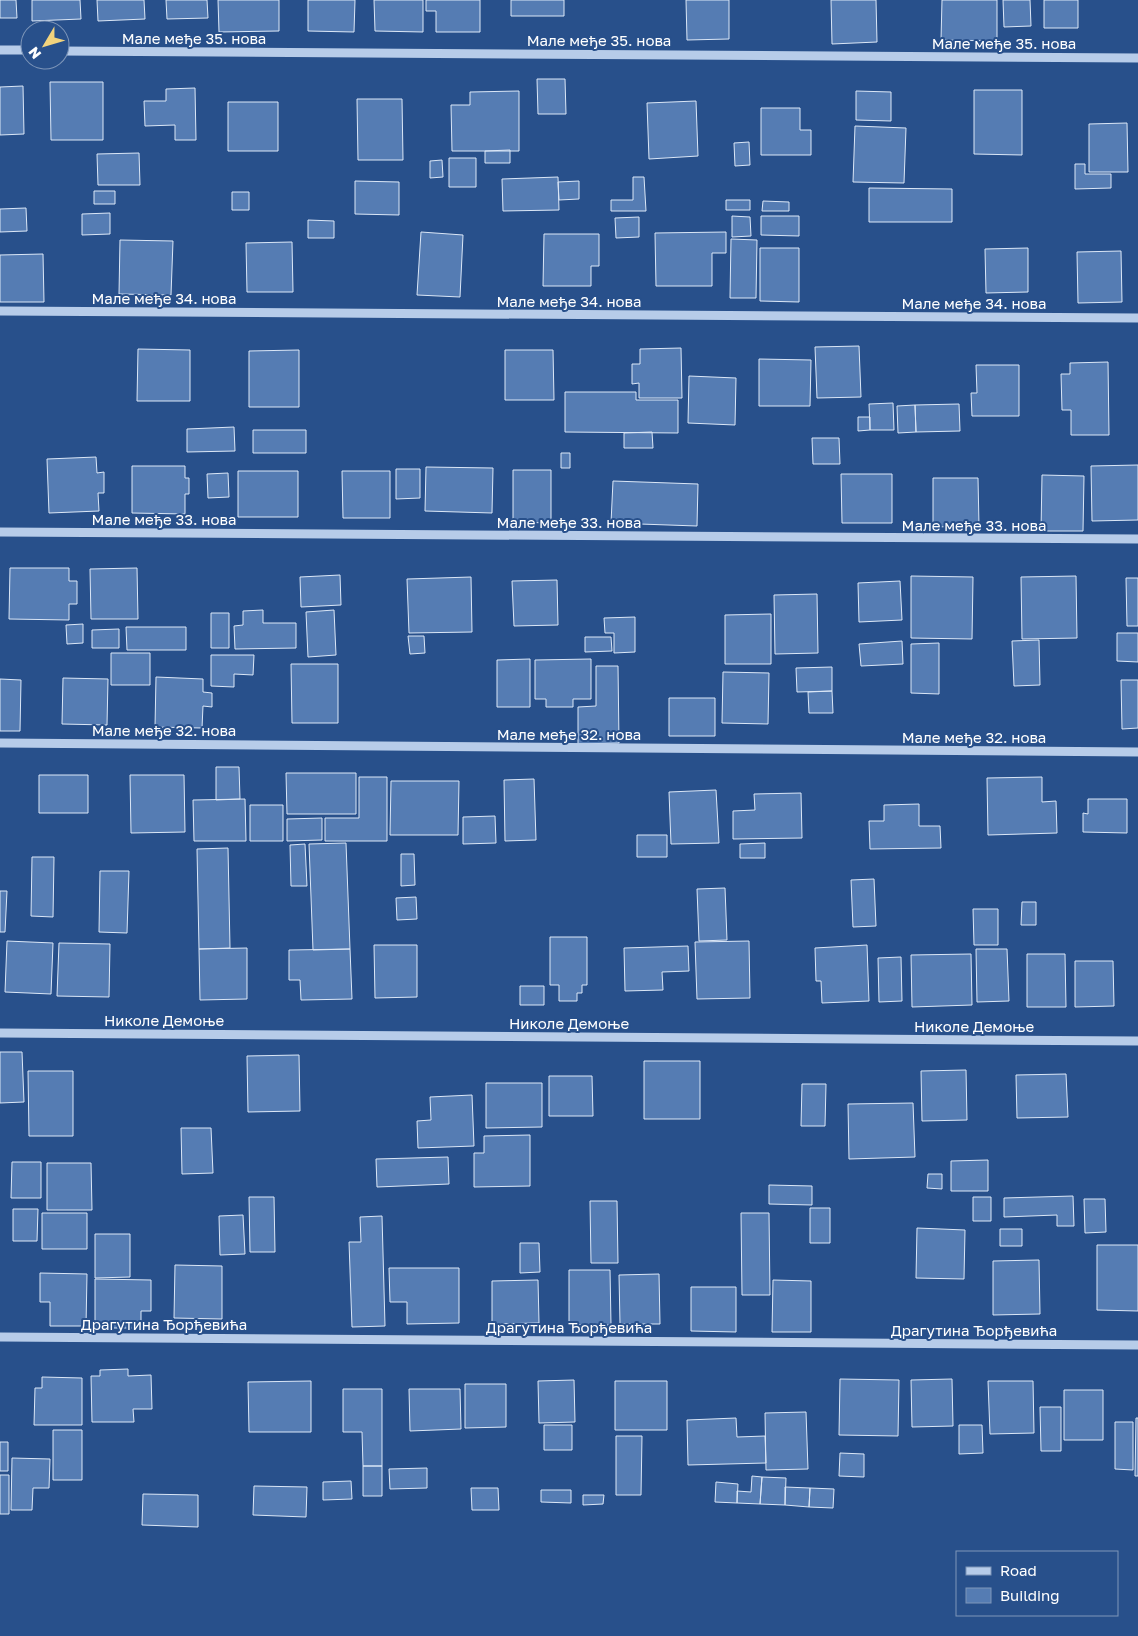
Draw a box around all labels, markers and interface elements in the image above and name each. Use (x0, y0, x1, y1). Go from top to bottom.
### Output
north arrow (20, 20, 70, 70)
street label: Мале међе 35. нова (122, 29, 266, 47)
street label: Мале међе 35. нова (527, 31, 671, 49)
street label: Мале међе 35. нова (932, 34, 1076, 52)
text: N (24, 44, 44, 63)
street label: Мале међе 34. нова (91, 289, 237, 307)
street label: Мале међе 34. нова (496, 292, 642, 310)
street label: Мале међе 34. нова (901, 294, 1047, 312)
street label: Мале међе 33. нова (92, 510, 236, 528)
street label: Мале међе 33. нова (497, 513, 641, 531)
street label: Мале међе 33. нова (902, 516, 1046, 534)
street label: Мале међе 32. нова (92, 721, 236, 739)
street label: Мале међе 32. нова (497, 725, 641, 743)
street label: Мале међе 32. нова (902, 728, 1046, 746)
street label: Николе Демоње (104, 1011, 224, 1029)
street label: Николе Демоње (509, 1014, 629, 1032)
street label: Николе Демоње (914, 1017, 1034, 1035)
street label: Драгутина Ђорђевића (81, 1315, 247, 1333)
street label: Драгутина Ђорђевића (486, 1318, 652, 1336)
street label: Драгутина Ђорђевића (891, 1321, 1057, 1339)
legend (956, 1551, 1118, 1616)
text: Road (1000, 1561, 1037, 1579)
text: Building (1000, 1586, 1060, 1604)

